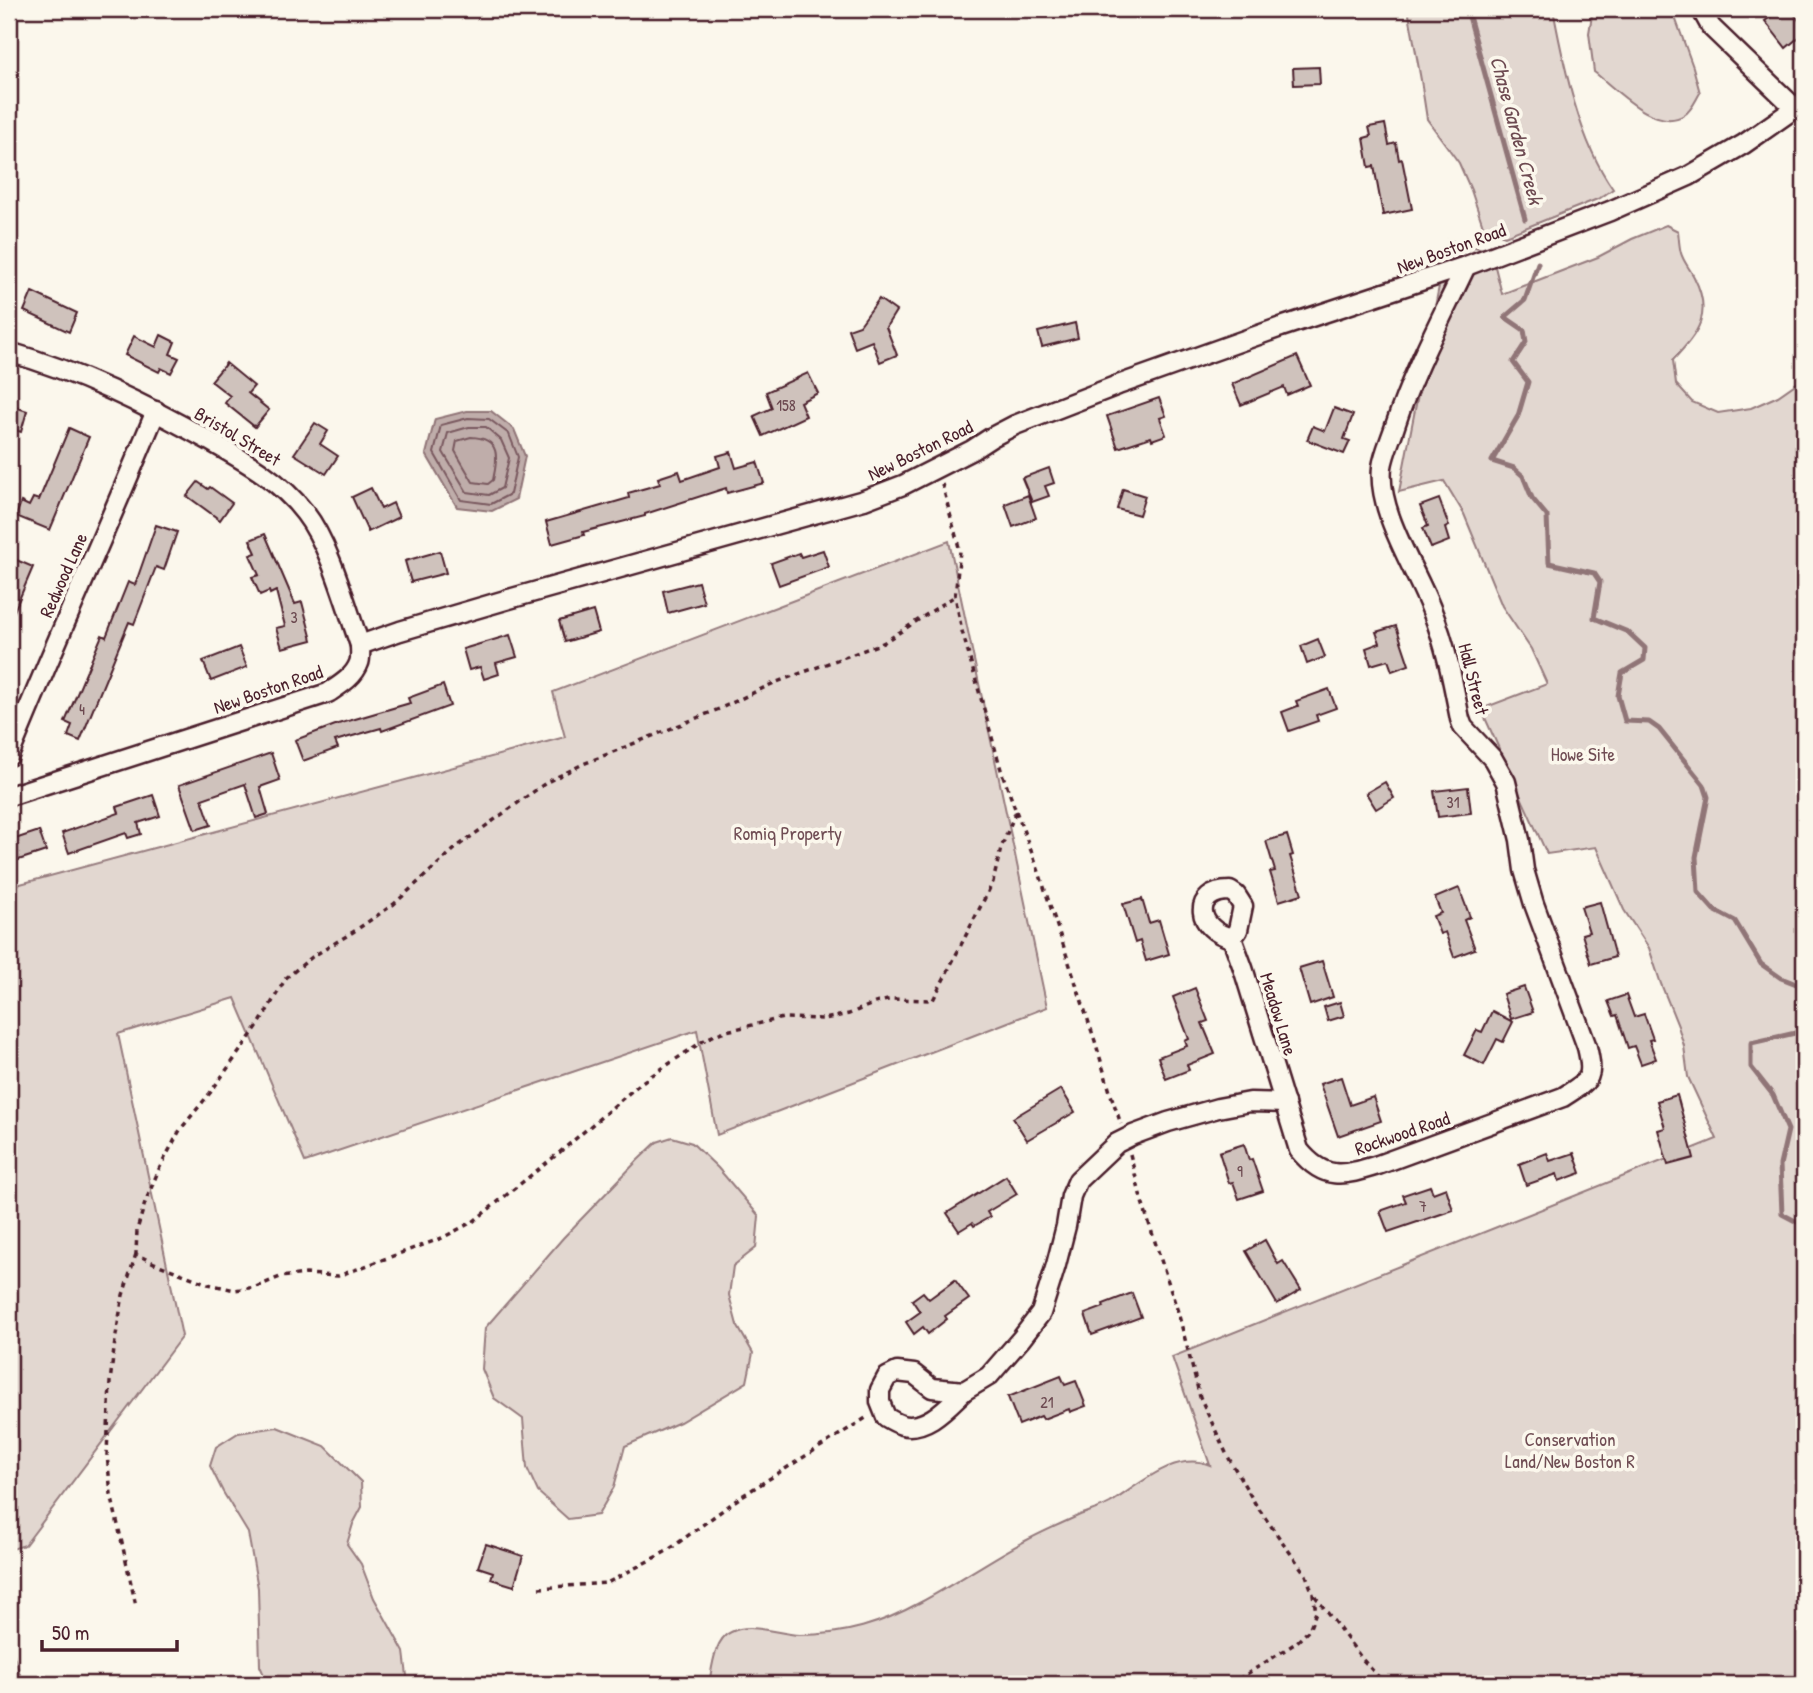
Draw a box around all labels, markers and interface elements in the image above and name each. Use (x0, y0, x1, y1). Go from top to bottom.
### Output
water label: Chase Garden Creek (1483, 53, 1551, 209)
street label: New Boston Road (1393, 216, 1509, 280)
house number: 158 (776, 394, 796, 416)
street label: Bristol Street (190, 400, 286, 472)
street label: New Boston Road (863, 413, 977, 487)
street label: Redwood Lane (33, 528, 93, 621)
house number: 3 (290, 606, 298, 628)
street label: Hall Street (1453, 640, 1496, 718)
street label: New Boston Road (210, 658, 327, 720)
house number: 4 (79, 698, 85, 720)
park label: Howe Site (1551, 741, 1616, 767)
house number: 31 (1447, 791, 1460, 813)
park label: Romiq Property (734, 820, 842, 846)
street label: Meadow Lane (1254, 969, 1304, 1059)
street label: Rockwood Road (1351, 1104, 1453, 1161)
house number: 9 (1237, 1160, 1243, 1182)
house number: 7 (1419, 1195, 1427, 1217)
house number: 21 (1040, 1391, 1054, 1413)
park label: Conservation Land/New Boston R (1505, 1426, 1635, 1474)
scale bar (42, 1609, 177, 1653)
text: 50 m (52, 1618, 89, 1647)

